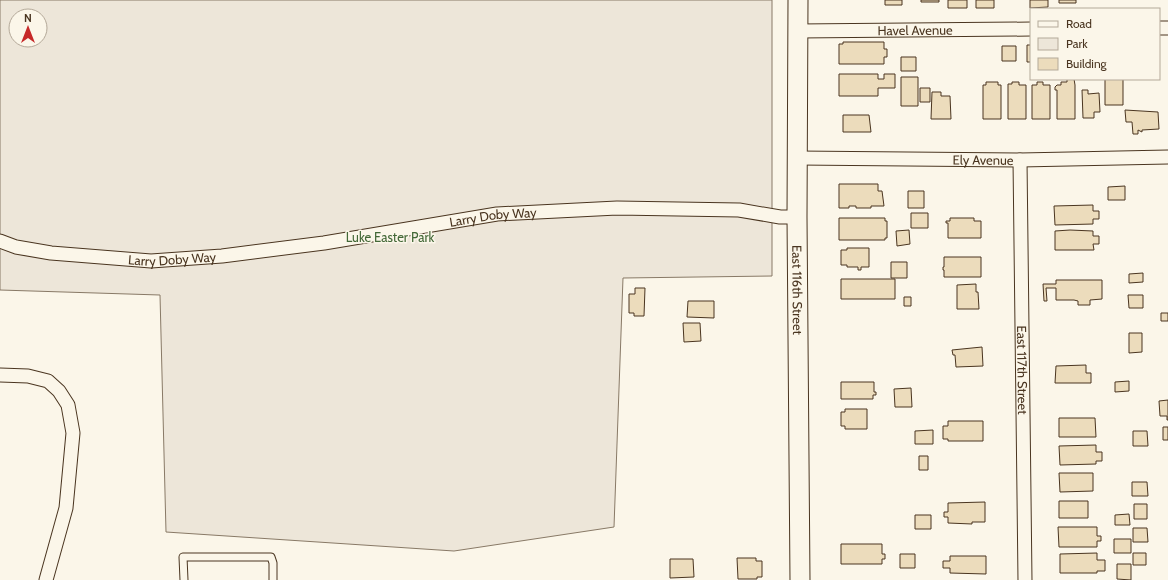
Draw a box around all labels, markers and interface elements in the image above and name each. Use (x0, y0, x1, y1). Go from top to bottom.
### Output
north arrow (8, 8, 48, 48)
legend (1030, 8, 1160, 80)
text: N (24, 11, 32, 25)
text: Road (1066, 16, 1092, 31)
street label: Havel Avenue (877, 22, 953, 38)
text: Park (1066, 36, 1088, 51)
text: Building (1066, 56, 1108, 71)
street label: Ely Avenue (952, 151, 1014, 168)
street label: Larry Doby Way (448, 204, 537, 230)
park label: Luke Easter Park (346, 229, 434, 245)
street label: East 116th Street (789, 245, 806, 336)
street label: Larry Doby Way (128, 248, 217, 269)
street label: East 117th Street (1014, 325, 1031, 415)

